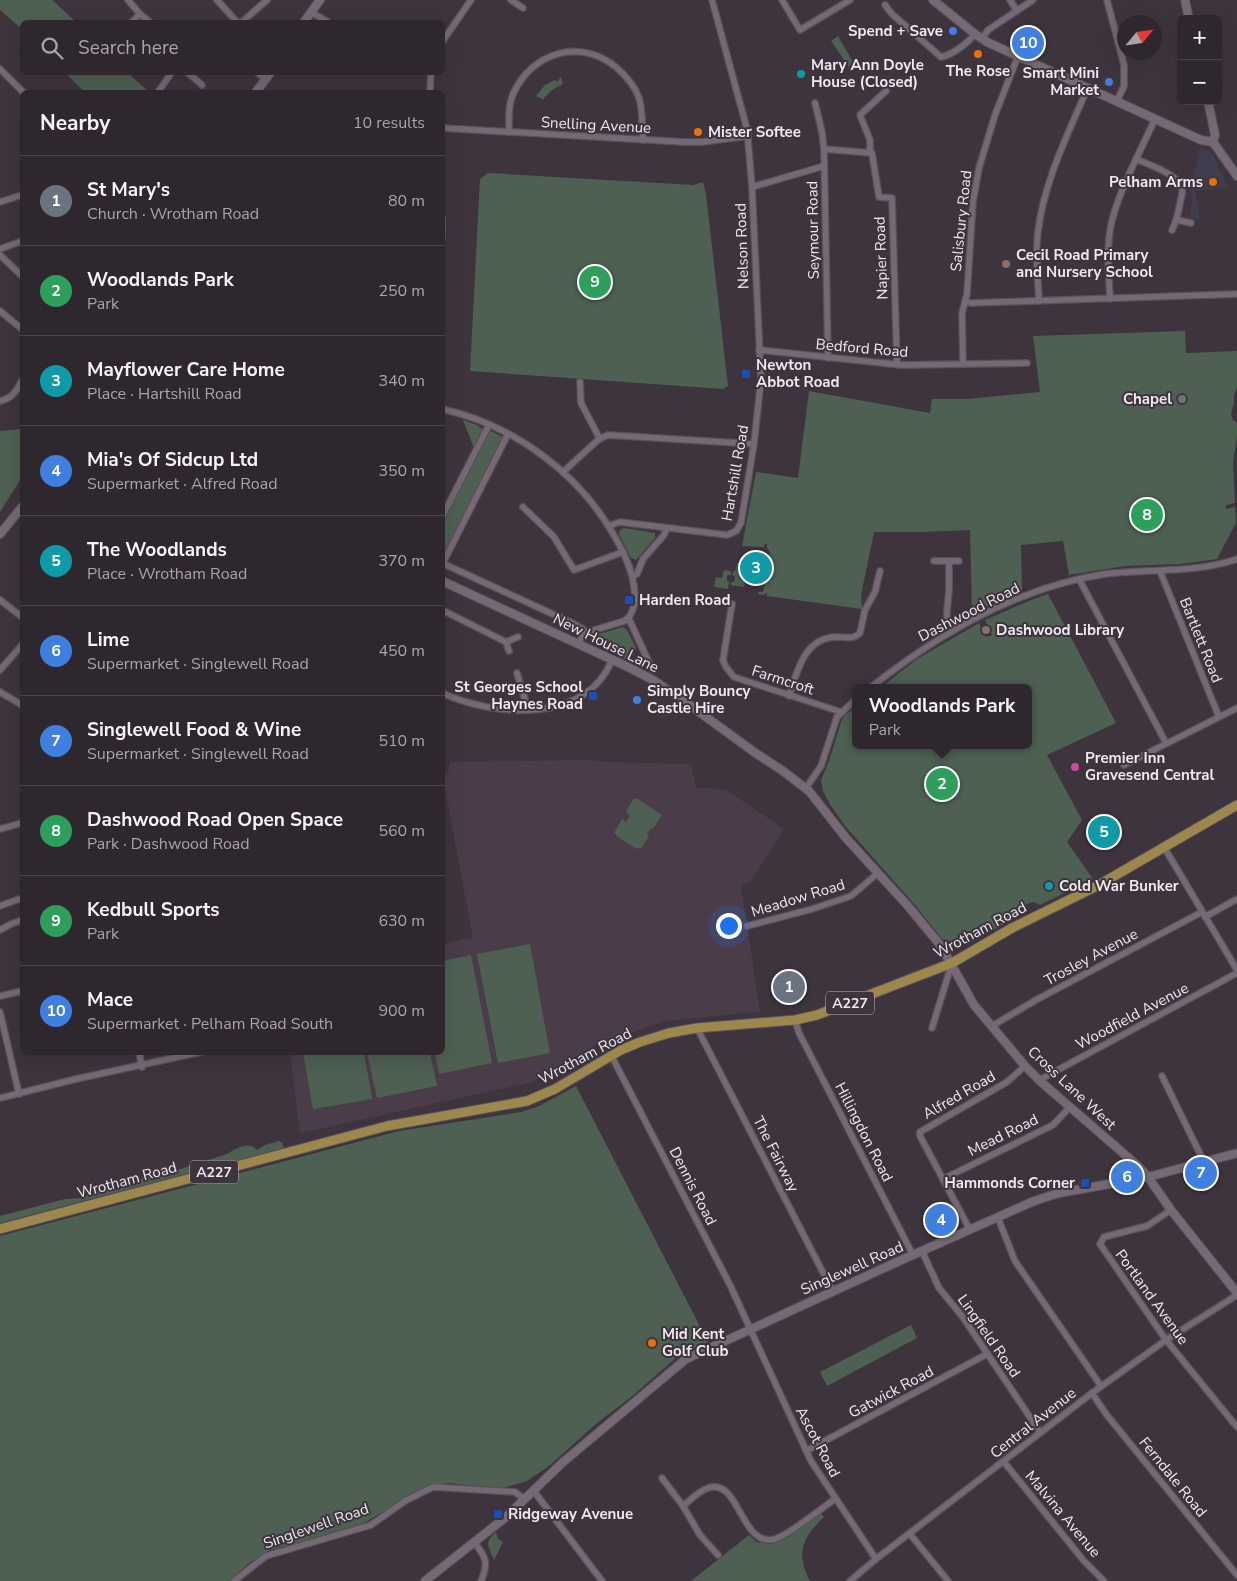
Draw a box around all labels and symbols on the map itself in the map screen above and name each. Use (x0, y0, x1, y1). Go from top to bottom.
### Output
north arrow (1117, 15, 1162, 60)
place label: Spend + Save (848, 21, 943, 41)
pin: 10 (1012, 24, 1044, 62)
marker: Spend + Save (947, 25, 959, 37)
marker: The Rose (972, 48, 984, 60)
place label: Mary Ann Doyle House (Closed) (811, 55, 924, 92)
place label: The Rose (946, 61, 1010, 81)
place label: Smart Mini Market (1023, 63, 1099, 100)
marker: Mary Ann Doyle House (Closed) (795, 68, 807, 80)
marker: Smart Mini Market (1103, 76, 1115, 88)
street label: Snelling Avenue (540, 112, 652, 138)
place label: Mister Softee (708, 122, 801, 142)
marker: Mister Softee (692, 126, 704, 138)
street label: Salisbury Road (946, 169, 976, 273)
place label: Pelham Arms (1109, 172, 1203, 192)
marker: Pelham Arms (1207, 176, 1219, 188)
street label: Seymour Road (802, 181, 824, 279)
street label: Nelson Road (731, 203, 753, 289)
street label: Napier Road (870, 216, 892, 300)
place label: Cecil Road Primary and Nursery School (1016, 245, 1153, 282)
marker: Cecil Road Primary and Nursery School (1000, 258, 1012, 270)
pin: 9 (579, 263, 611, 301)
street label: Bedford Road (815, 334, 909, 362)
place label: Newton Abbot Road (756, 355, 839, 392)
marker: Newton Abbot Road (740, 368, 752, 380)
place label: Chapel (1123, 389, 1172, 409)
marker: Chapel (1176, 393, 1188, 405)
street label: Hartshill Road (717, 423, 753, 523)
pin: 8 (1131, 496, 1163, 534)
pin: 3 (740, 549, 772, 587)
street label: Dashwood Road (915, 578, 1023, 646)
place label: Harden Road (639, 590, 730, 610)
marker: Harden Road (623, 594, 635, 606)
street label: Bartlett Road (1175, 594, 1227, 686)
street label: New House Lane (550, 609, 662, 677)
place label: Dashwood Library (996, 620, 1124, 640)
marker: Dashwood Library (980, 624, 992, 636)
street label: Farmcroft (749, 661, 817, 700)
place label: St Georges School Haynes Road (454, 677, 583, 714)
place label: Simply Bouncy Castle Hire (647, 681, 751, 718)
marker: St Georges School Haynes Road (587, 690, 599, 702)
marker: Simply Bouncy Castle Hire (631, 694, 643, 706)
place label: Premier Inn Gravesend Central (1085, 748, 1214, 785)
marker: Premier Inn Gravesend Central (1069, 761, 1081, 773)
pin: 2 (926, 765, 958, 803)
pin: 5 (1088, 813, 1120, 851)
street label: Meadow Road (749, 874, 847, 922)
place label: Cold War Bunker (1059, 876, 1179, 896)
marker: Cold War Bunker (1043, 880, 1055, 892)
street label: Wrotham Road (930, 897, 1030, 963)
your location (716, 913, 742, 939)
street label: Trosley Avenue (1041, 924, 1141, 990)
pin: 1 (773, 968, 805, 1006)
street label: Woodfield Avenue (1072, 978, 1192, 1054)
road number: A227 (826, 991, 874, 1014)
street label: Wrotham Road (535, 1023, 635, 1089)
street label: Cross Lane West (1023, 1042, 1121, 1135)
street label: Alfred Road (919, 1066, 999, 1124)
street label: Hillingdon Road (830, 1079, 898, 1185)
street label: Mead Road (964, 1109, 1042, 1161)
street label: The Fairway (748, 1113, 804, 1196)
street label: Dennis Road (665, 1143, 721, 1229)
pin: 7 (1185, 1154, 1217, 1192)
street label: Wrotham Road (75, 1157, 179, 1203)
pin: 6 (1111, 1158, 1143, 1196)
road number: A227 (190, 1160, 238, 1184)
place label: Hammonds Corner (944, 1173, 1075, 1193)
marker: Hammonds Corner (1079, 1177, 1091, 1189)
pin: 4 (925, 1201, 957, 1239)
street label: Singlewell Road (798, 1236, 906, 1300)
street label: Portland Avenue (1111, 1245, 1193, 1349)
street label: Lingfield Road (953, 1290, 1025, 1382)
place label: Mid Kent Golf Club (662, 1324, 728, 1361)
marker: Mid Kent Golf Club (646, 1337, 658, 1349)
street label: Gatwick Road (845, 1361, 937, 1423)
street label: Central Avenue (986, 1383, 1080, 1463)
street label: Ascot Road (791, 1403, 845, 1481)
street label: Ferndale Road (1135, 1433, 1211, 1521)
street label: Malvina Avenue (1021, 1466, 1105, 1562)
street label: Singlewell Road (261, 1499, 371, 1553)
place label: Ridgeway Avenue (508, 1504, 633, 1524)
marker: Ridgeway Avenue (492, 1508, 504, 1520)

